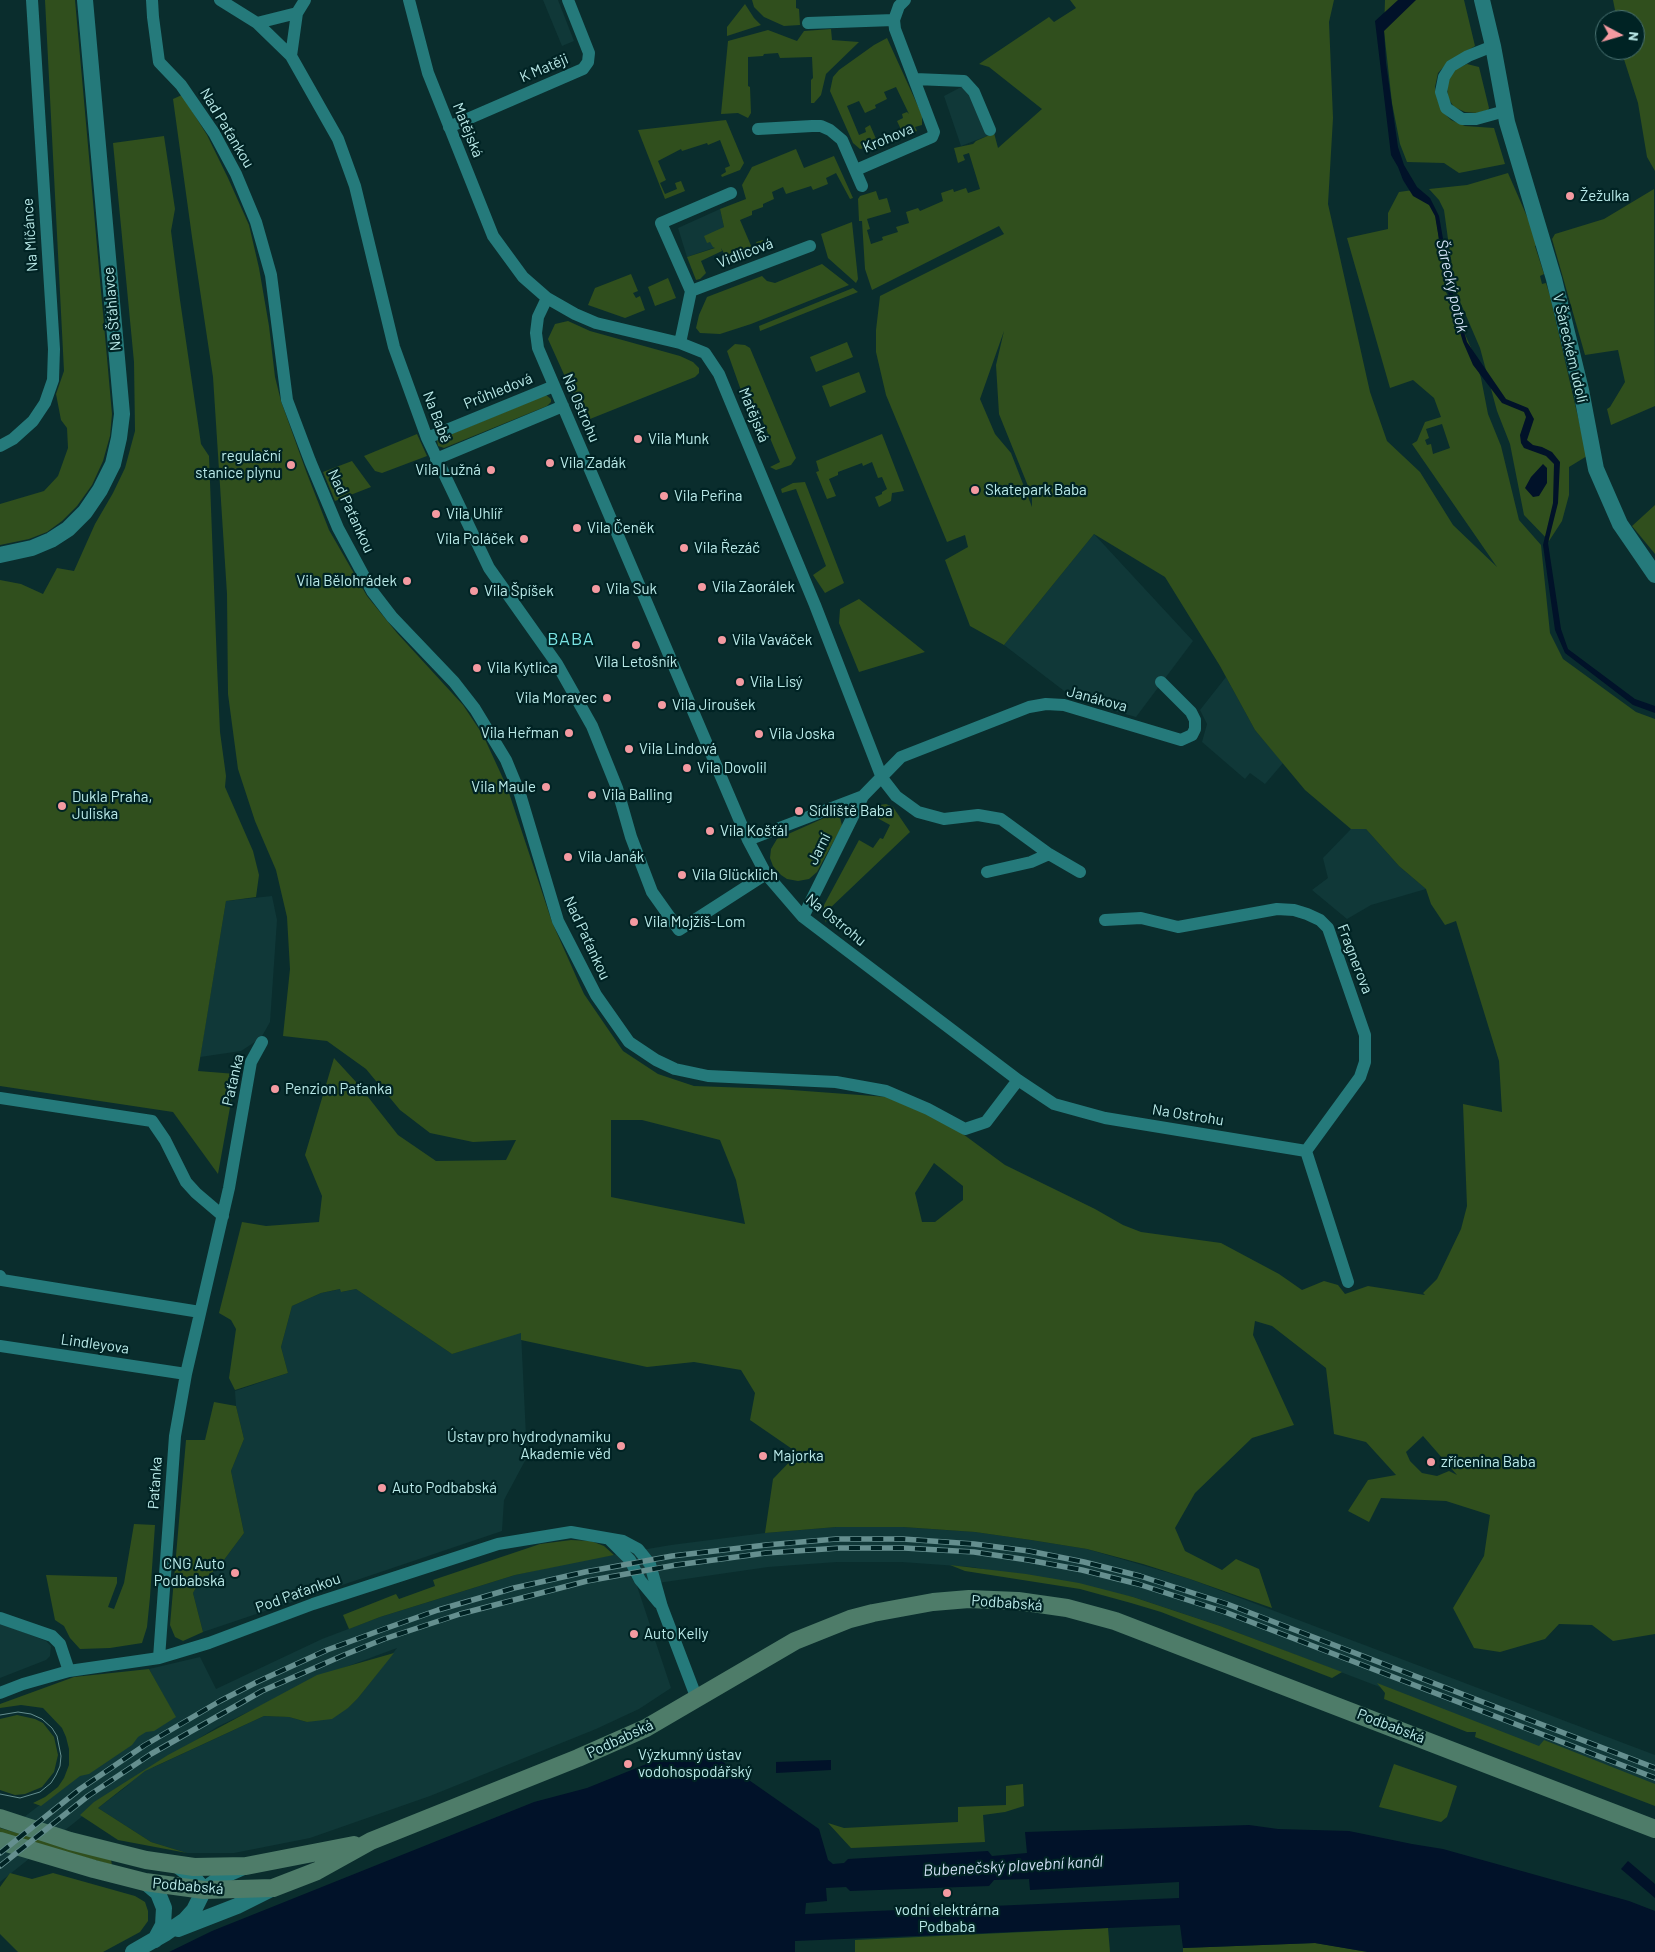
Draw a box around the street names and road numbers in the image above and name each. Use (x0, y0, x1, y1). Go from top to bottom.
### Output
street label: K Matěji (517, 50, 571, 86)
street label: Nad Paťankou (196, 85, 258, 171)
street label: Matějská (449, 100, 487, 160)
street label: Krohova (860, 119, 916, 157)
street label: Na Míčánce (18, 198, 42, 272)
street label: Vidlicová (715, 234, 775, 272)
street label: Na Šťáhlavce (99, 266, 125, 352)
street label: V Šáreckém údolí (1549, 292, 1591, 404)
street label: Průhledová (461, 369, 535, 413)
street label: Na Ostrohu (559, 371, 603, 445)
street label: Matějská (735, 385, 773, 445)
street label: Na Babě (419, 389, 455, 445)
street label: Nad Paťankou (324, 466, 378, 556)
street label: Janákova (1065, 682, 1129, 716)
street label: Jarní (804, 830, 834, 868)
street label: Na Ostrohu (802, 890, 870, 950)
street label: Nad Paťankou (560, 893, 614, 983)
street label: Fragnerova (1333, 922, 1377, 996)
street label: Paťanka (218, 1052, 248, 1108)
street label: Na Ostrohu (1151, 1100, 1225, 1130)
street label: Lindleyova (60, 1330, 130, 1358)
street label: Paťanka (144, 1456, 166, 1510)
street label: Pod Paťankou (253, 1569, 343, 1617)
street label: Podbabská (971, 1592, 1043, 1614)
street label: Podbabská (1355, 1705, 1427, 1747)
street label: Podbabská (584, 1716, 656, 1762)
street label: Podbabská (152, 1874, 224, 1898)

